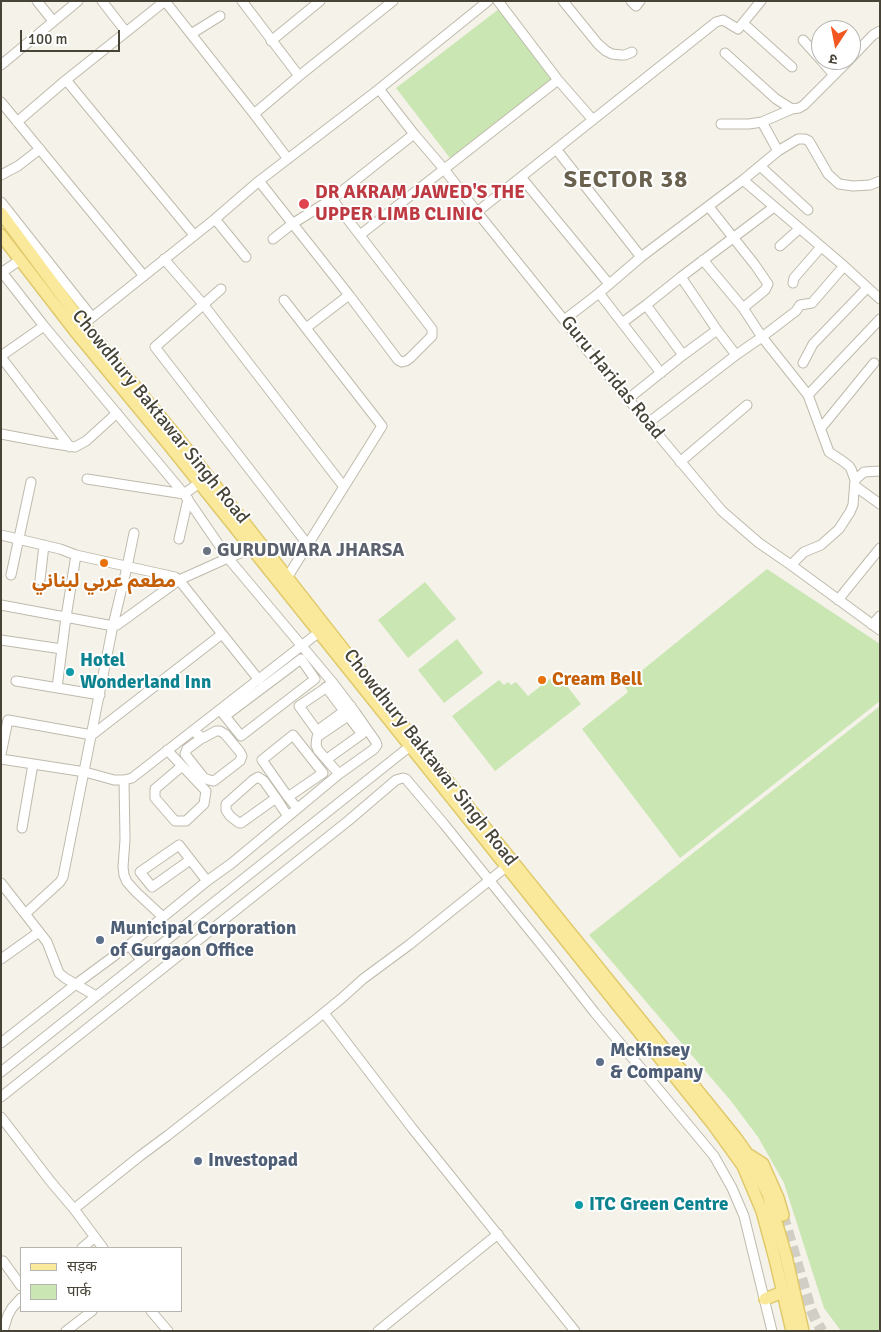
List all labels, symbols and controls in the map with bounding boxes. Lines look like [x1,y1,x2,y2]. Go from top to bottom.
scale bar [22,20,122,52]
north arrow [811,20,861,70]
text: 100 m [28,30,68,48]
text: उ [828,50,839,68]
district label: SECTOR 38 [563,167,689,195]
place label: DR AKRAM JAWED'S THE UPPER LIMB CLINIC [315,182,525,226]
marker: DR AKRAM JAWED'S THE UPPER LIMB CLINIC [297,197,311,211]
street label: Chowdhury Baktawar Singh Road [67,305,253,529]
street label: Guru Haridas Road [555,312,669,444]
place label: GURUDWARA JHARSA [217,540,404,562]
marker: GURUDWARA JHARSA [201,545,213,557]
marker: مطعم عربي لبناني [98,557,110,569]
place label: مطعم عربي لبناني [32,571,176,593]
street label: Chowdhury Baktawar Singh Road [338,645,522,871]
place label: Hotel Wonderland Inn [80,650,211,694]
marker: Hotel Wonderland Inn [64,666,76,678]
place label: Cream Bell [552,669,642,691]
marker: Cream Bell [536,674,548,686]
place label: Municipal Corporation of Gurgaon Office [110,918,296,962]
marker: Municipal Corporation of Gurgaon Office [94,934,106,946]
place label: McKinsey & Company [610,1040,703,1084]
marker: McKinsey & Company [594,1056,606,1068]
place label: Investopad [208,1150,298,1172]
marker: Investopad [192,1155,204,1167]
place label: ITC Green Centre [589,1194,728,1216]
marker: ITC Green Centre [573,1199,585,1211]
legend [20,1247,182,1312]
text: सड़क [67,1257,97,1275]
text: पार्क [67,1282,91,1300]

